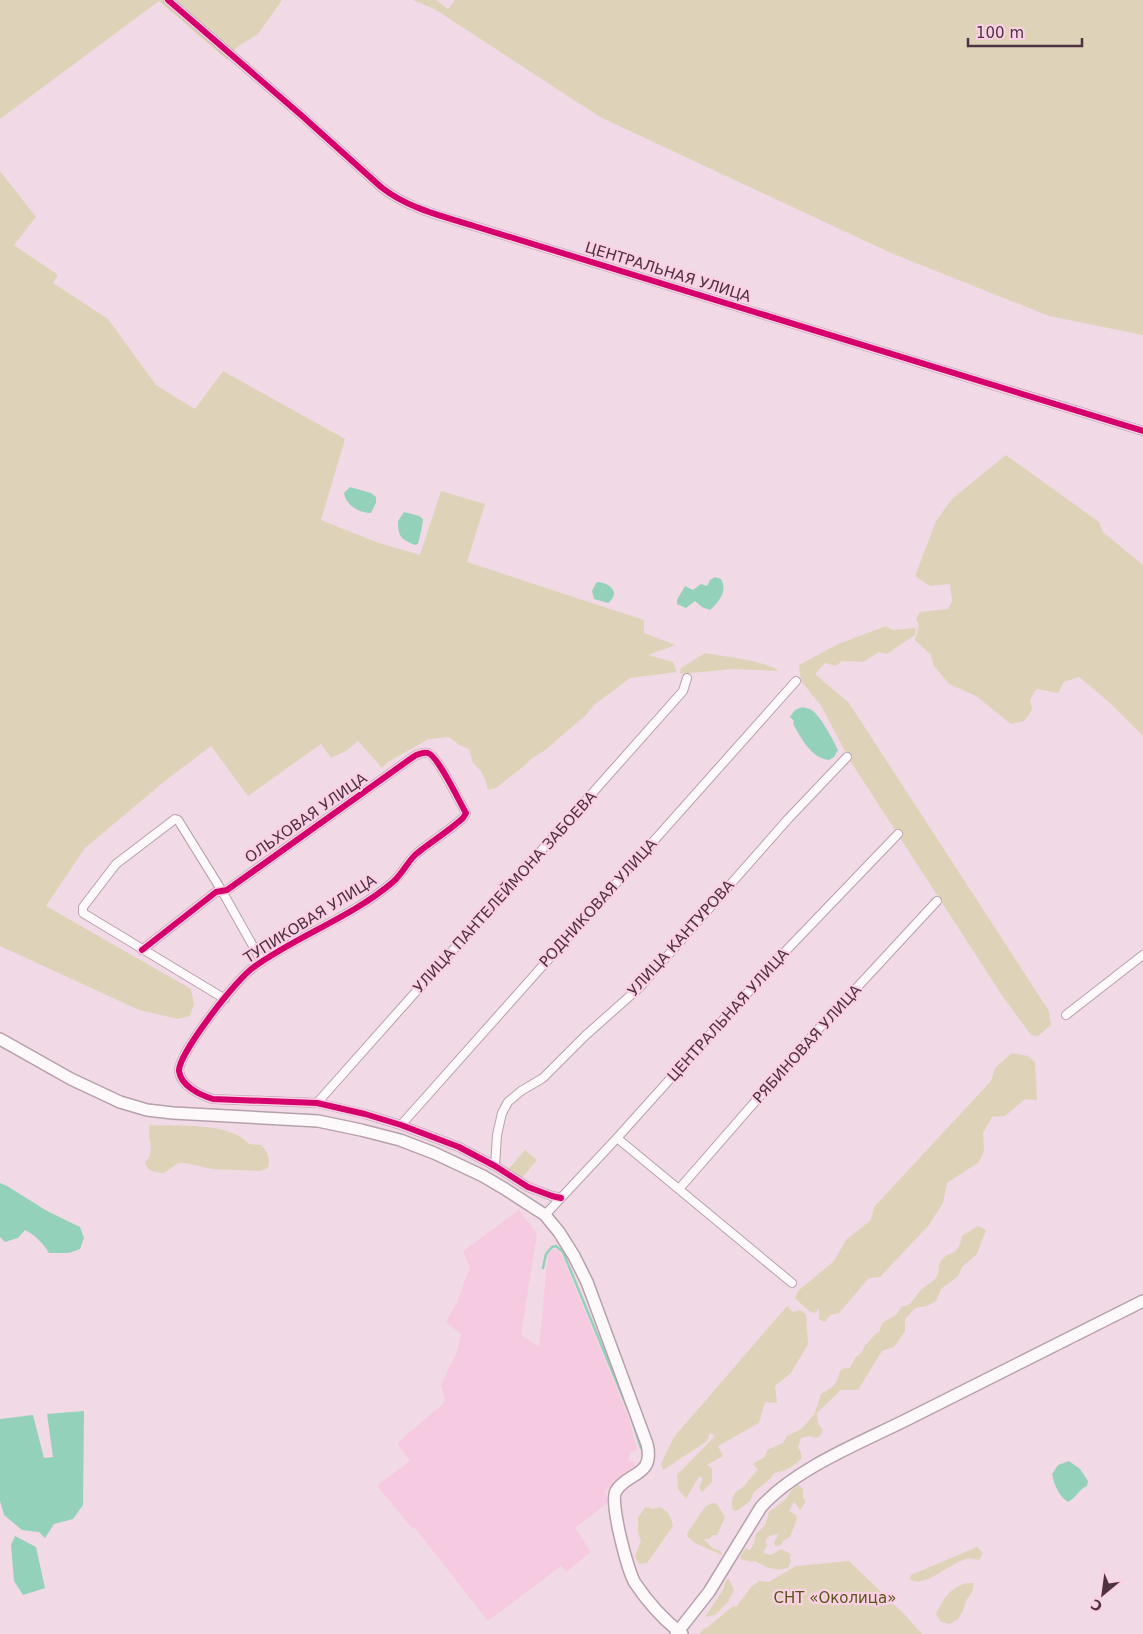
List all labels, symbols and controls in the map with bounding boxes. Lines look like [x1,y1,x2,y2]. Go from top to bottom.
scale bar [968,15,1082,47]
text: 100 m [976,24,1024,42]
street label: ЦЕНТРАЛЬНАЯ УЛИЦА [583,238,754,306]
street label: ОЛЬХОВАЯ УЛИЦА [242,769,371,867]
street label: УЛИЦА ПАНТЕЛЕЙМОНА ЗАБОЕВА [409,786,601,996]
street label: РОДНИКОВАЯ УЛИЦА [535,834,661,971]
street label: ТУПИКОВАЯ УЛИЦА [240,871,380,968]
street label: УЛИЦА КАНТУРОВА [624,876,738,1000]
street label: ЦЕНТРАЛЬНАЯ УЛИЦА [664,944,793,1085]
street label: РЯБИНОВАЯ УЛИЦА [749,980,865,1107]
north arrow [1078,1569,1128,1619]
park label: СНТ «Околица» [774,1589,896,1607]
text: С [1088,1596,1105,1615]

